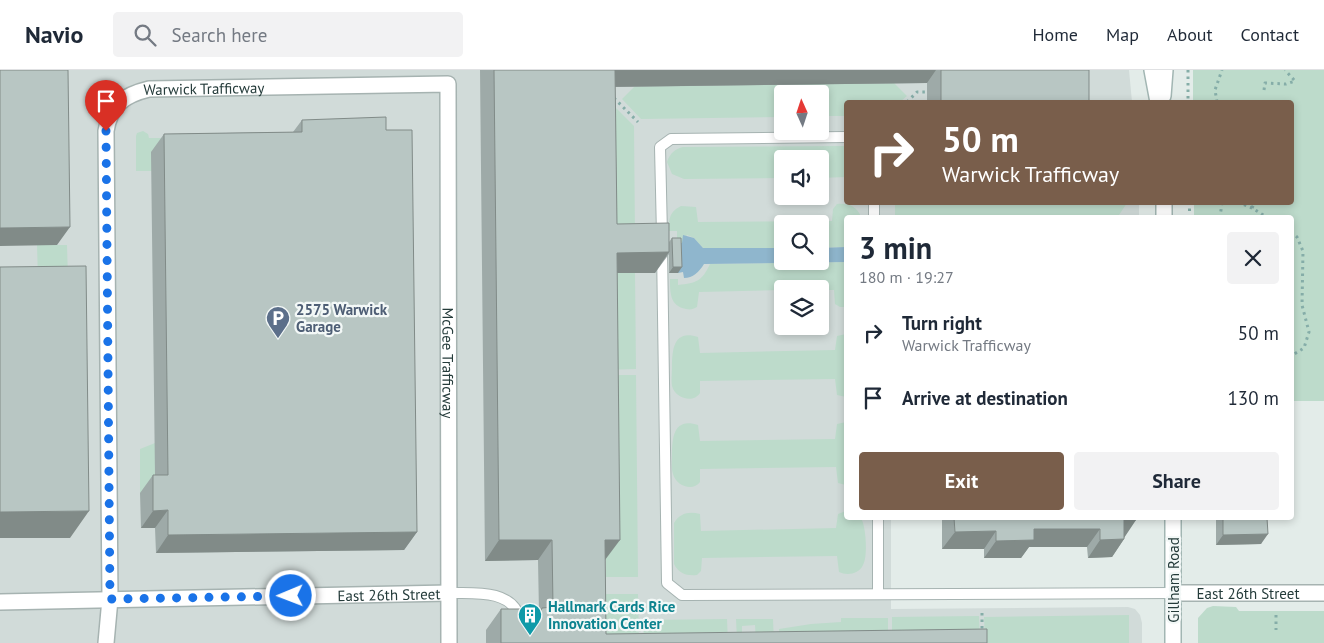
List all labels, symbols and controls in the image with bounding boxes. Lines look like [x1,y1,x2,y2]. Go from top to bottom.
search box [113,12,463,57]
text: Navio [25,19,83,50]
icon: search [131,21,159,49]
text: Search here [171,23,267,47]
text: Home [1032,23,1078,46]
text: Map [1106,23,1139,46]
text: About [1167,23,1213,46]
text: Contact [1241,23,1299,46]
street label: Warwick Trafficway [143,78,265,99]
pin [85,80,127,131]
north arrow [774,85,829,140]
map controls [774,85,829,335]
icon: arrive [92,87,120,115]
text: 50 m [942,116,1019,162]
icon: right [859,120,924,185]
button: sound [774,150,829,205]
text: Warwick Trafficway [942,160,1119,188]
button: search [774,215,829,270]
text: 3 min [859,228,932,267]
button: close [1227,232,1279,284]
text: 180 m · 19:27 [859,267,954,287]
button: layers [774,280,829,335]
place label: 2575 Warwick Garage [296,300,388,336]
parking icon: 2575 Warwick Garage [265,305,291,339]
street label: McGee Trafficway [439,307,458,418]
text: Turn right [902,311,982,335]
icon: right [859,319,887,347]
text: 50 m [1238,321,1279,345]
text: Warwick Trafficway [902,335,1031,355]
icon: arrive [859,384,887,412]
text: Arrive at destination [902,386,1068,410]
text: 130 m [1227,386,1279,410]
button: Exit [859,452,1064,510]
button: Share [1074,452,1279,510]
street label: Gillham Road [1164,537,1183,623]
position arrow [264,569,316,621]
street label: East 26th Street [337,584,441,605]
street label: East 26th Street [1197,584,1300,603]
place label: Hallmark Cards Rice Innovation Center [548,597,676,633]
building icon: Hallmark Cards Rice Innovation Center [517,602,543,636]

